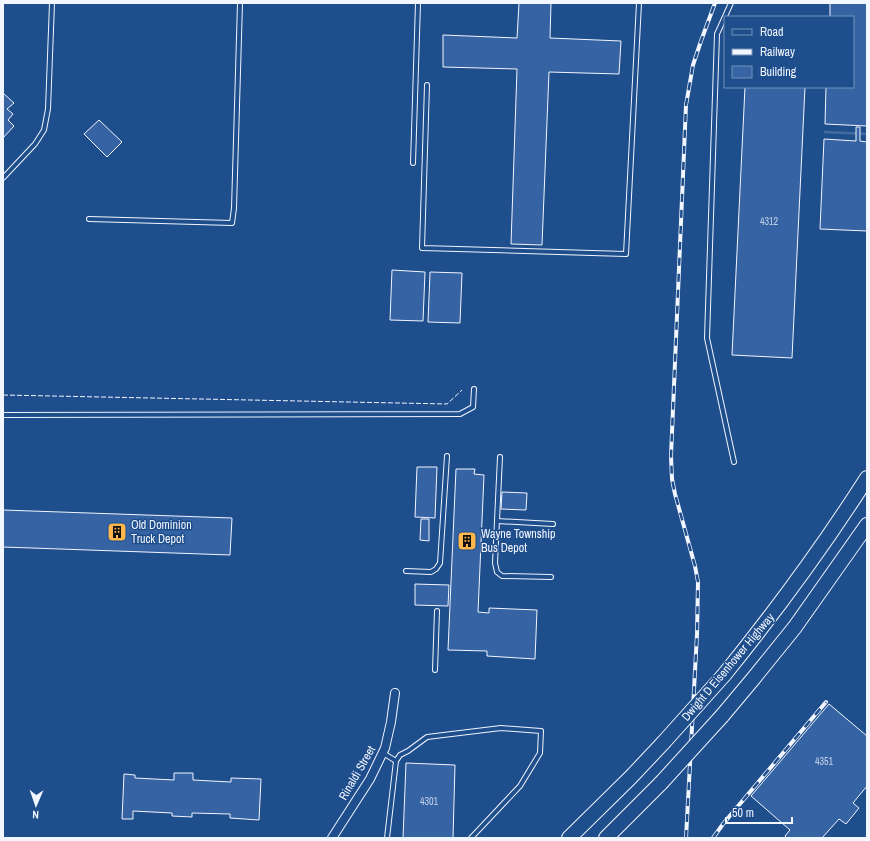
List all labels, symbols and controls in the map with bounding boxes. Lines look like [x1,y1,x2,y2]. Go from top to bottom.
legend [724,16,854,88]
text: Road [760,24,784,40]
text: Railway [760,44,795,60]
text: Building [760,64,797,80]
house number: 4312 [760,215,779,228]
place label: Old Dominion Truck Depot [131,517,192,547]
building icon: Old Dominion Truck Depot [106,521,128,543]
place label: Wayne Township Bus Depot [481,526,555,556]
building icon: Wayne Township Bus Depot [456,530,478,552]
street label: Dwight D Eisenhower Highway [678,610,778,724]
street label: Rinaldi Street [335,743,379,803]
house number: 4351 [815,755,834,768]
north arrow [16,785,56,825]
house number: 4301 [420,795,439,808]
scale bar [726,799,792,825]
text: 50 m [732,805,754,821]
text: N [32,808,39,822]

